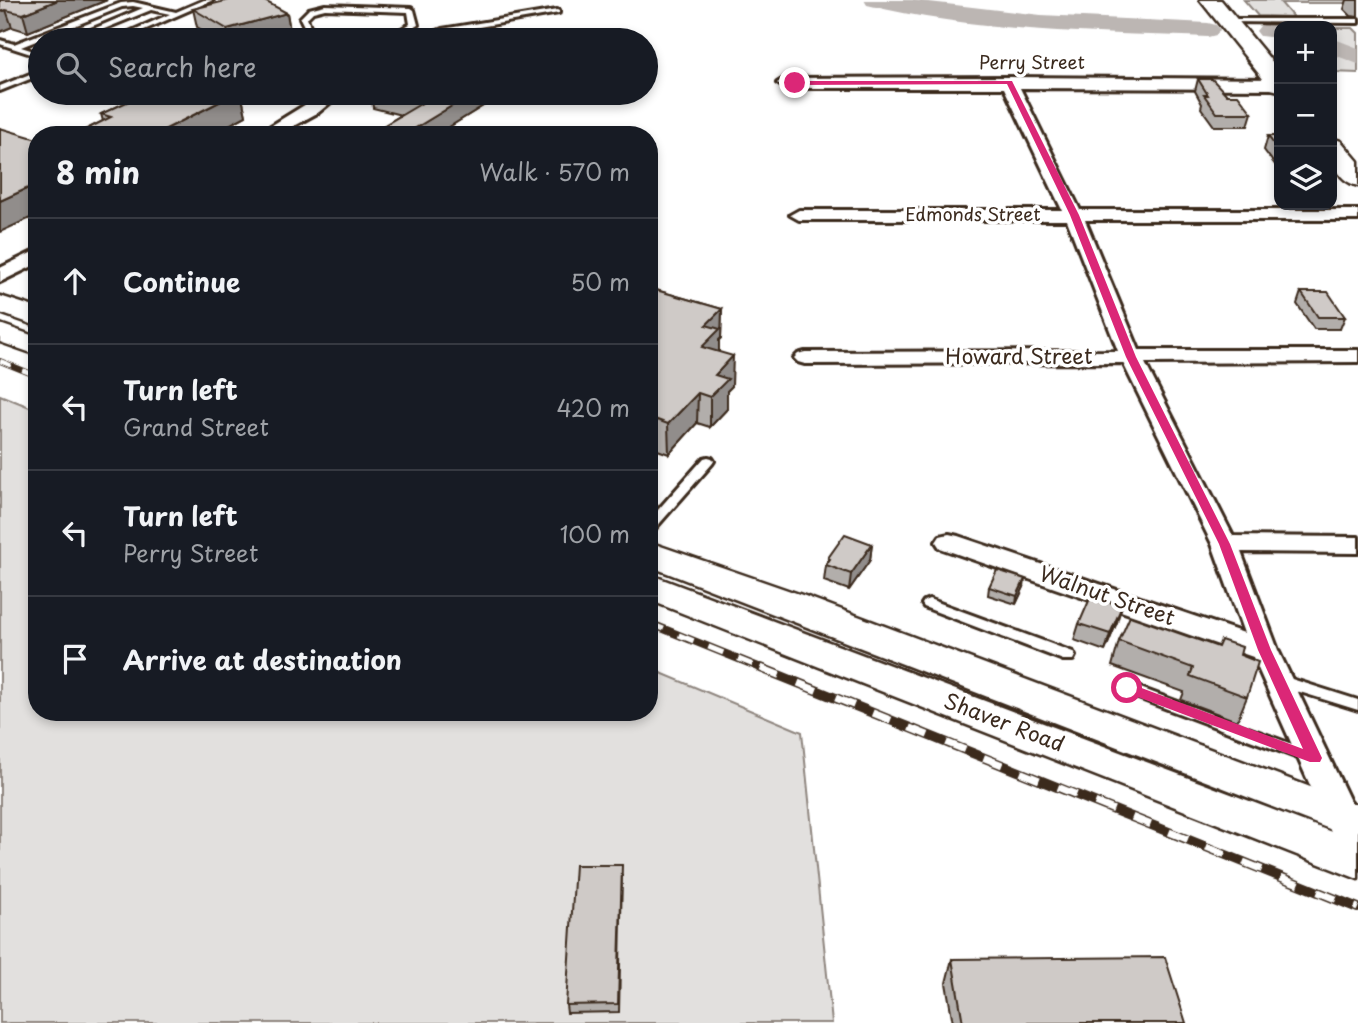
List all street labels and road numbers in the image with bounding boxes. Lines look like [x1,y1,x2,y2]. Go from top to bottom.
street label: Perry Street [979,48,1085,75]
street label: Edmonds Street [905,200,1041,227]
street label: Howard Street [945,339,1093,371]
street label: Walnut Street [1035,556,1180,632]
street label: Shaver Road [940,683,1070,759]

